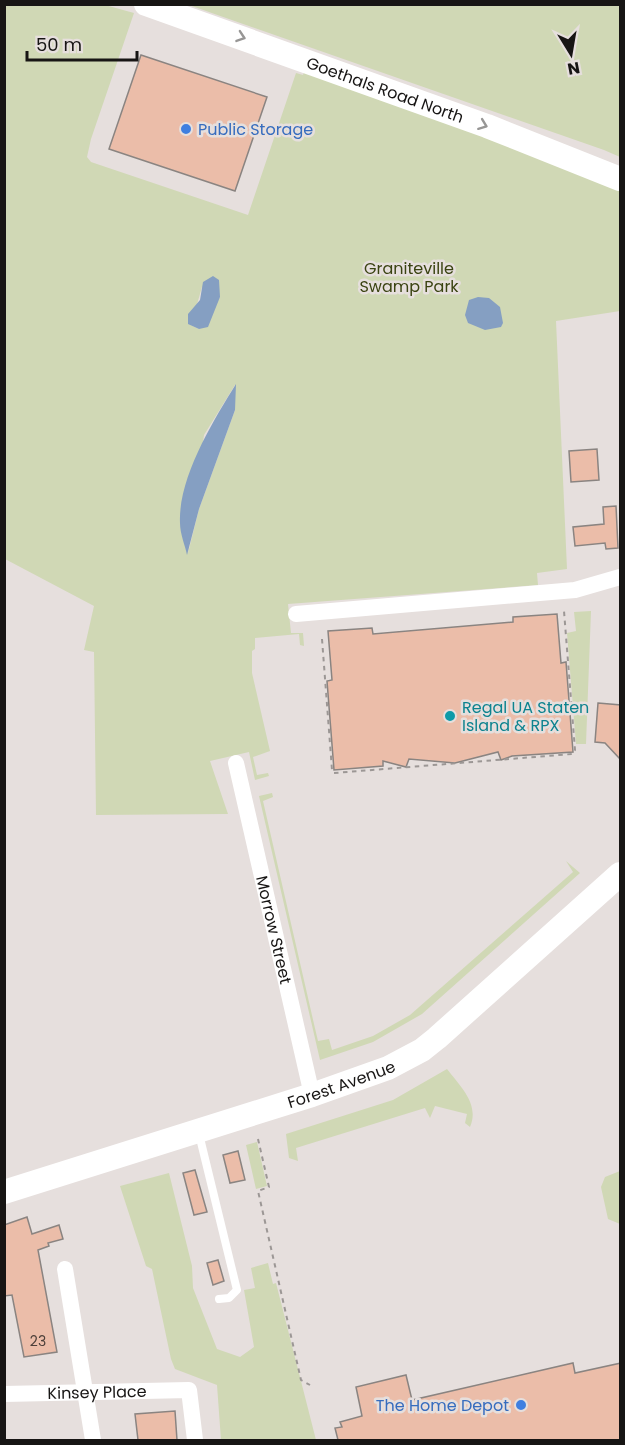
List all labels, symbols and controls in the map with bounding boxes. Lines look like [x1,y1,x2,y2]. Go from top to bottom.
scale bar [27,24,136,62]
north arrow [541,24,601,84]
one-way arrow [235,30,246,43]
text: 50 m [36,32,82,57]
street label: Goethals Road North [303,51,467,128]
text: N [566,56,582,81]
one-way arrow [478,117,488,130]
place label: Public Storage [198,118,313,141]
marker: Public Storage [179,122,193,136]
park label: Graniteville Swamp Park [359,257,459,298]
place label: Regal UA Staten Island & RPX [462,696,589,737]
marker: Regal UA Staten Island & RPX [443,709,457,723]
street label: Morrow Street [251,873,298,986]
street label: Forest Avenue [284,1055,399,1114]
house number: 23 [30,1331,46,1351]
street label: Kinsey Place [47,1379,147,1405]
place label: The Home Depot [376,1394,509,1417]
marker: The Home Depot [514,1398,528,1412]

